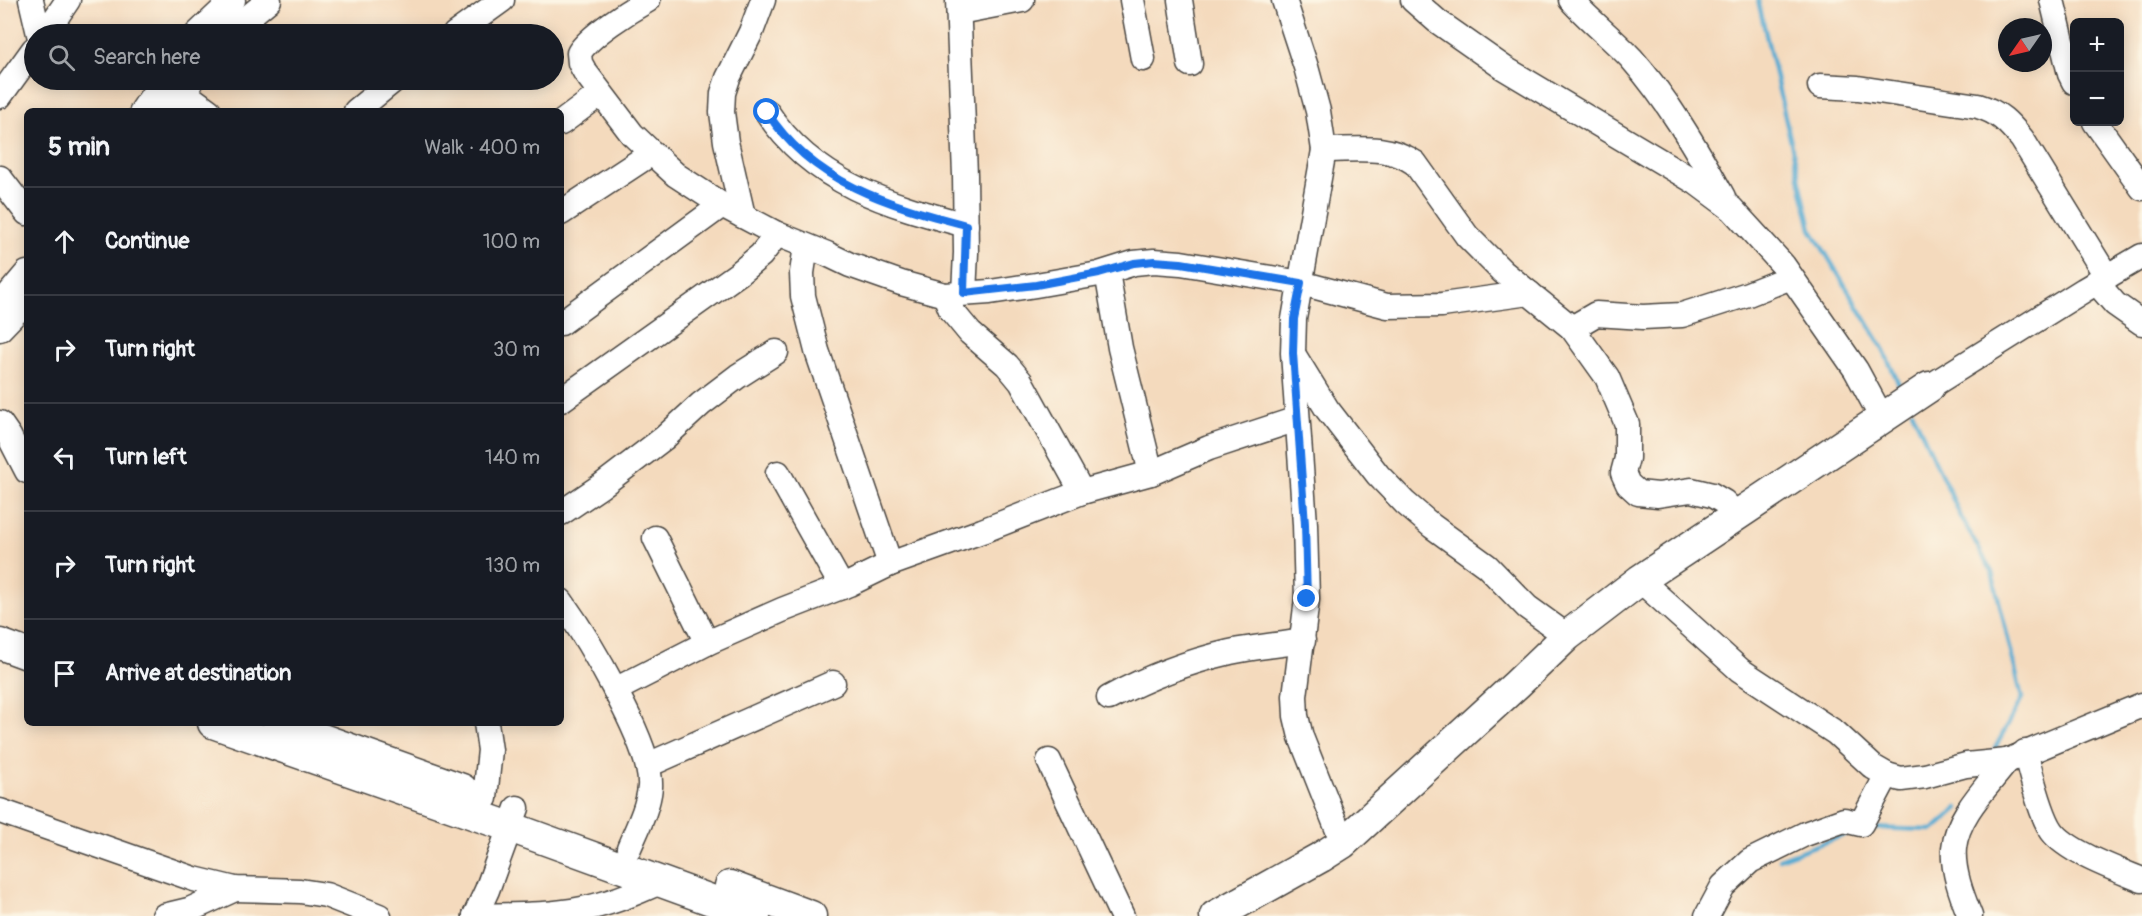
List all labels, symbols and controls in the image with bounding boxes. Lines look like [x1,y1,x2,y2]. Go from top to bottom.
north arrow [1998,18,2052,72]
map controls [2070,18,2124,126]
button: + [2070,18,2124,72]
search box [24,24,564,90]
icon: search [45,41,78,74]
text: Search here [93,43,200,71]
button: − [2070,72,2124,126]
route start [753,98,779,124]
text: 5 min [48,131,110,163]
text: Walk · 400 m [424,135,540,160]
icon: ahead [48,225,81,258]
text: Continue [105,227,189,255]
text: 100 m [483,229,540,254]
icon: right [48,333,81,366]
text: Turn right [105,335,195,363]
text: 30 m [493,337,540,362]
icon: left [48,441,81,474]
text: Turn left [105,443,187,471]
text: 140 m [485,445,540,470]
icon: right [48,549,81,582]
text: Turn right [105,551,195,579]
text: 130 m [485,553,540,578]
route end [1293,585,1319,611]
icon: arrive [48,657,81,690]
text: Arrive at destination [105,659,291,687]

